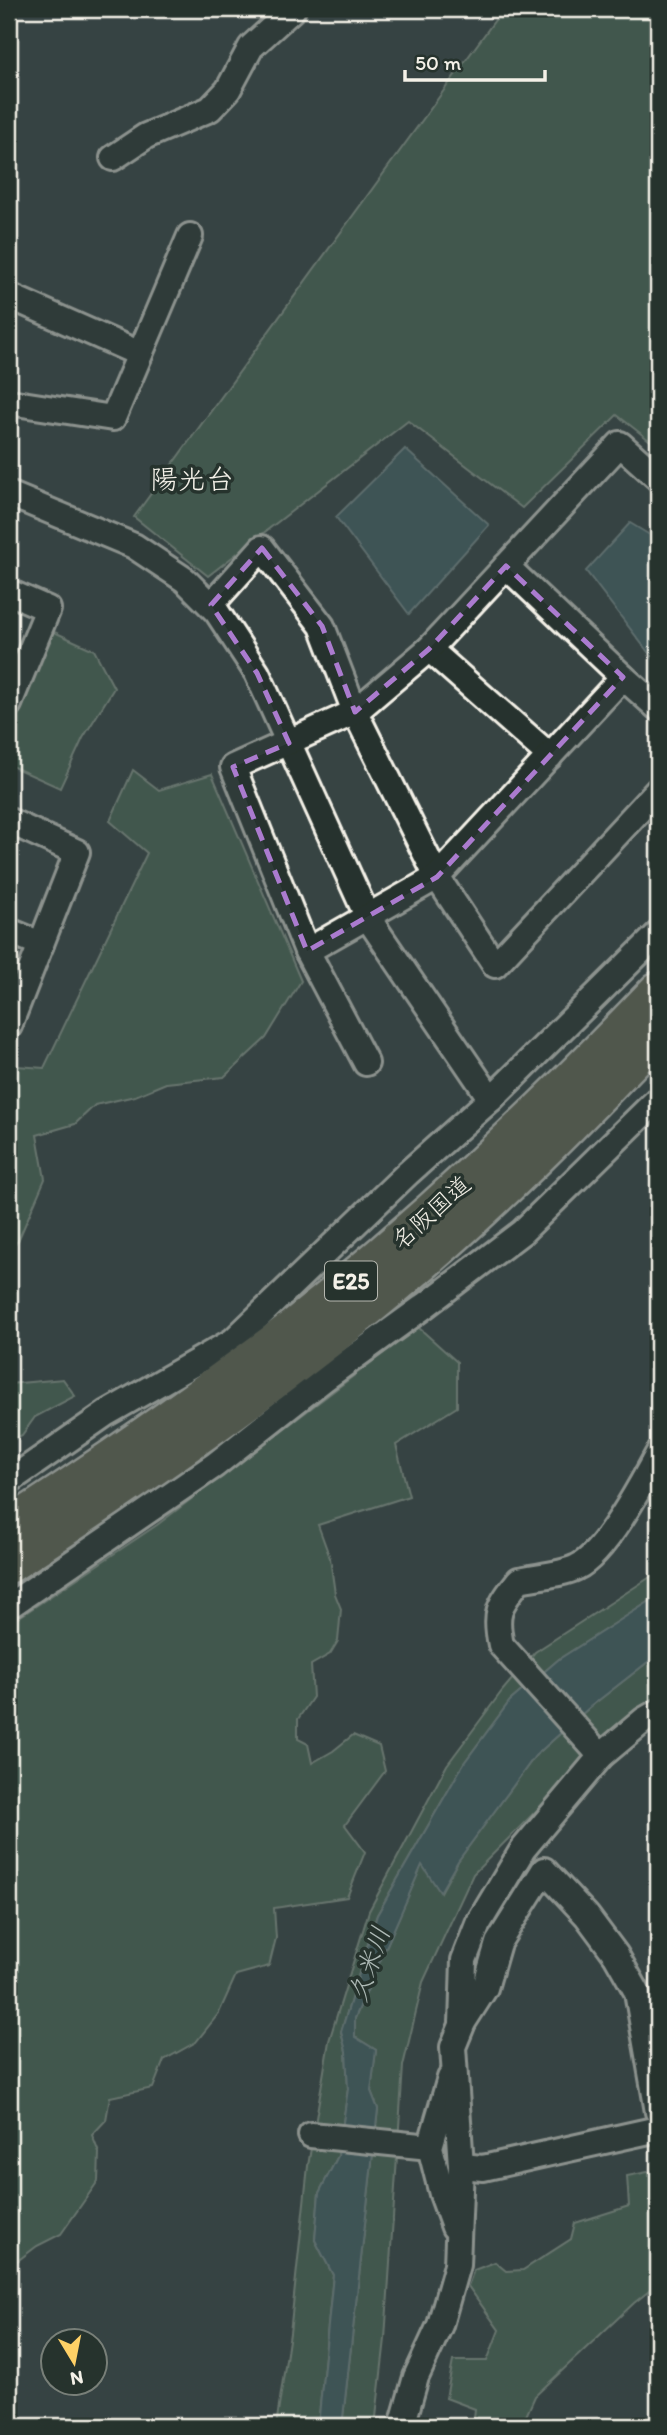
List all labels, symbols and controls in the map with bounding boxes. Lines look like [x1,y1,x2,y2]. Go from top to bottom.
scale bar [405,38,544,82]
text: 50 m [415,50,462,75]
district label: 陽光台 [150,462,234,496]
street label: 名阪国道 [386,1169,476,1255]
road number: E25 [325,1262,377,1300]
water label: 久米川 [341,1922,397,2006]
north arrow [38,2326,108,2396]
text: N [69,2366,85,2391]

